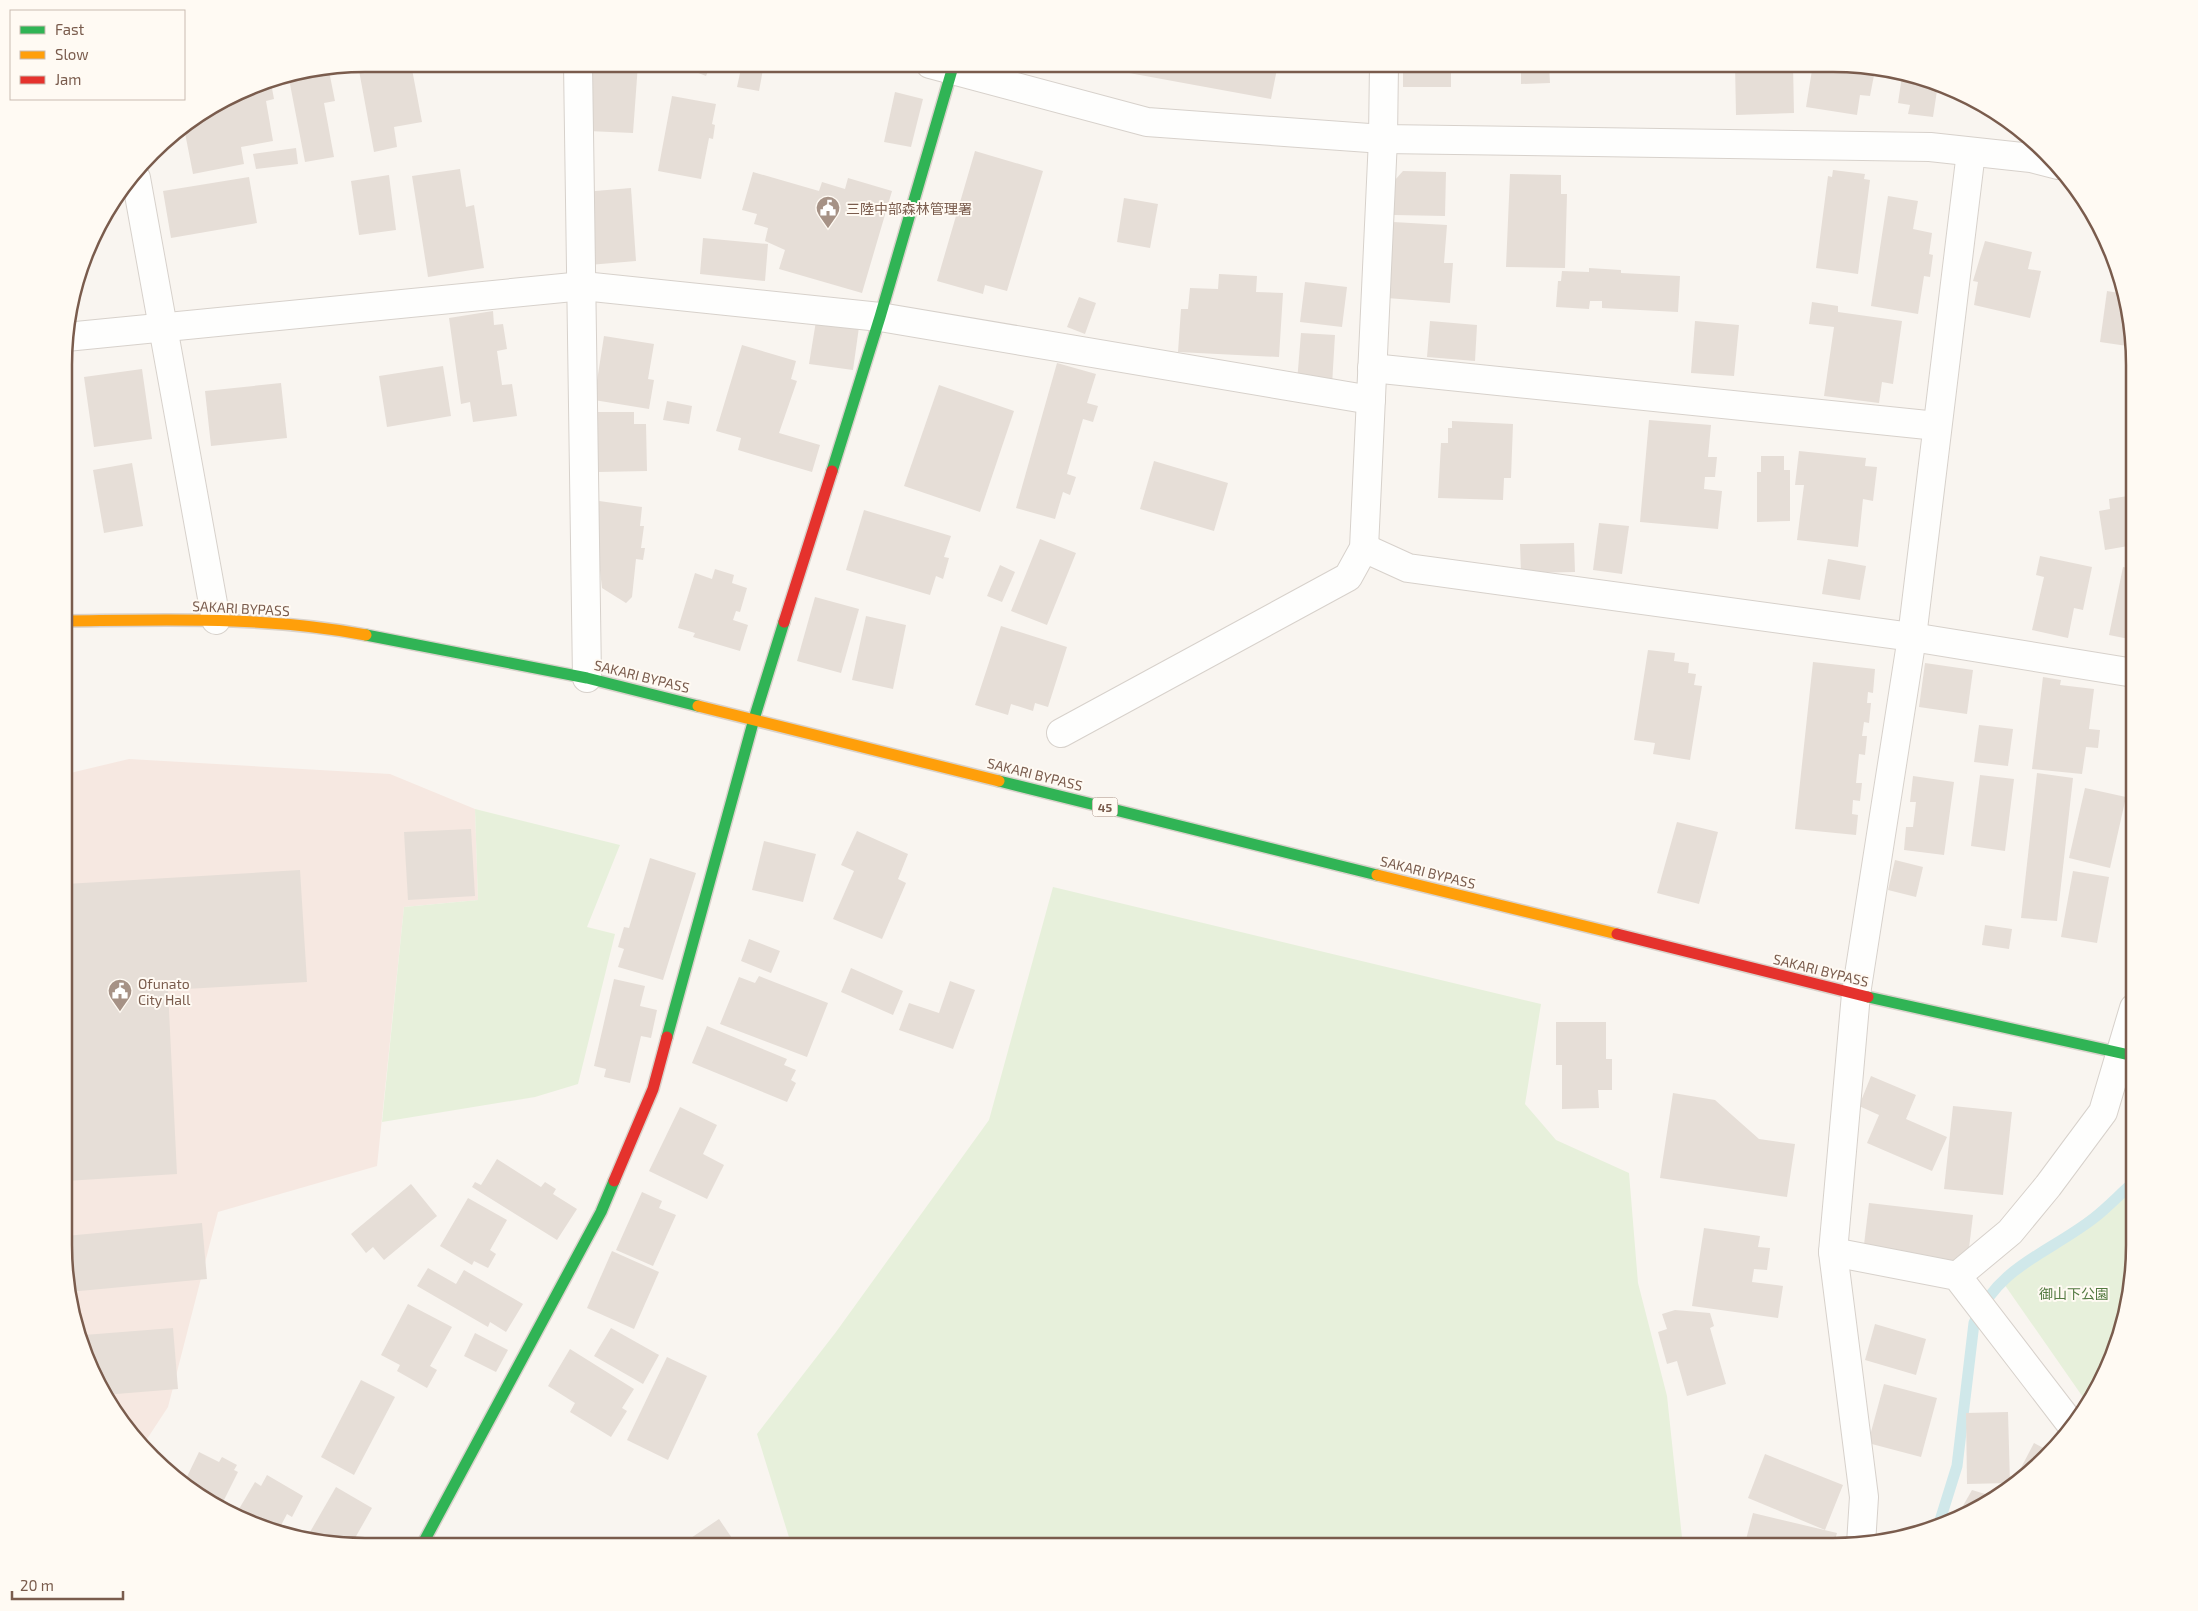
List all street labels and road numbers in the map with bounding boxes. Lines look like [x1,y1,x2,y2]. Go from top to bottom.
street label: SAKARI BYPASS [192,597,290,619]
street label: SAKARI BYPASS [593,656,692,696]
street label: SAKARI BYPASS [986,754,1085,794]
road number: 45 [1092,798,1118,816]
street label: SAKARI BYPASS [1379,852,1478,892]
street label: SAKARI BYPASS [1772,950,1871,990]

